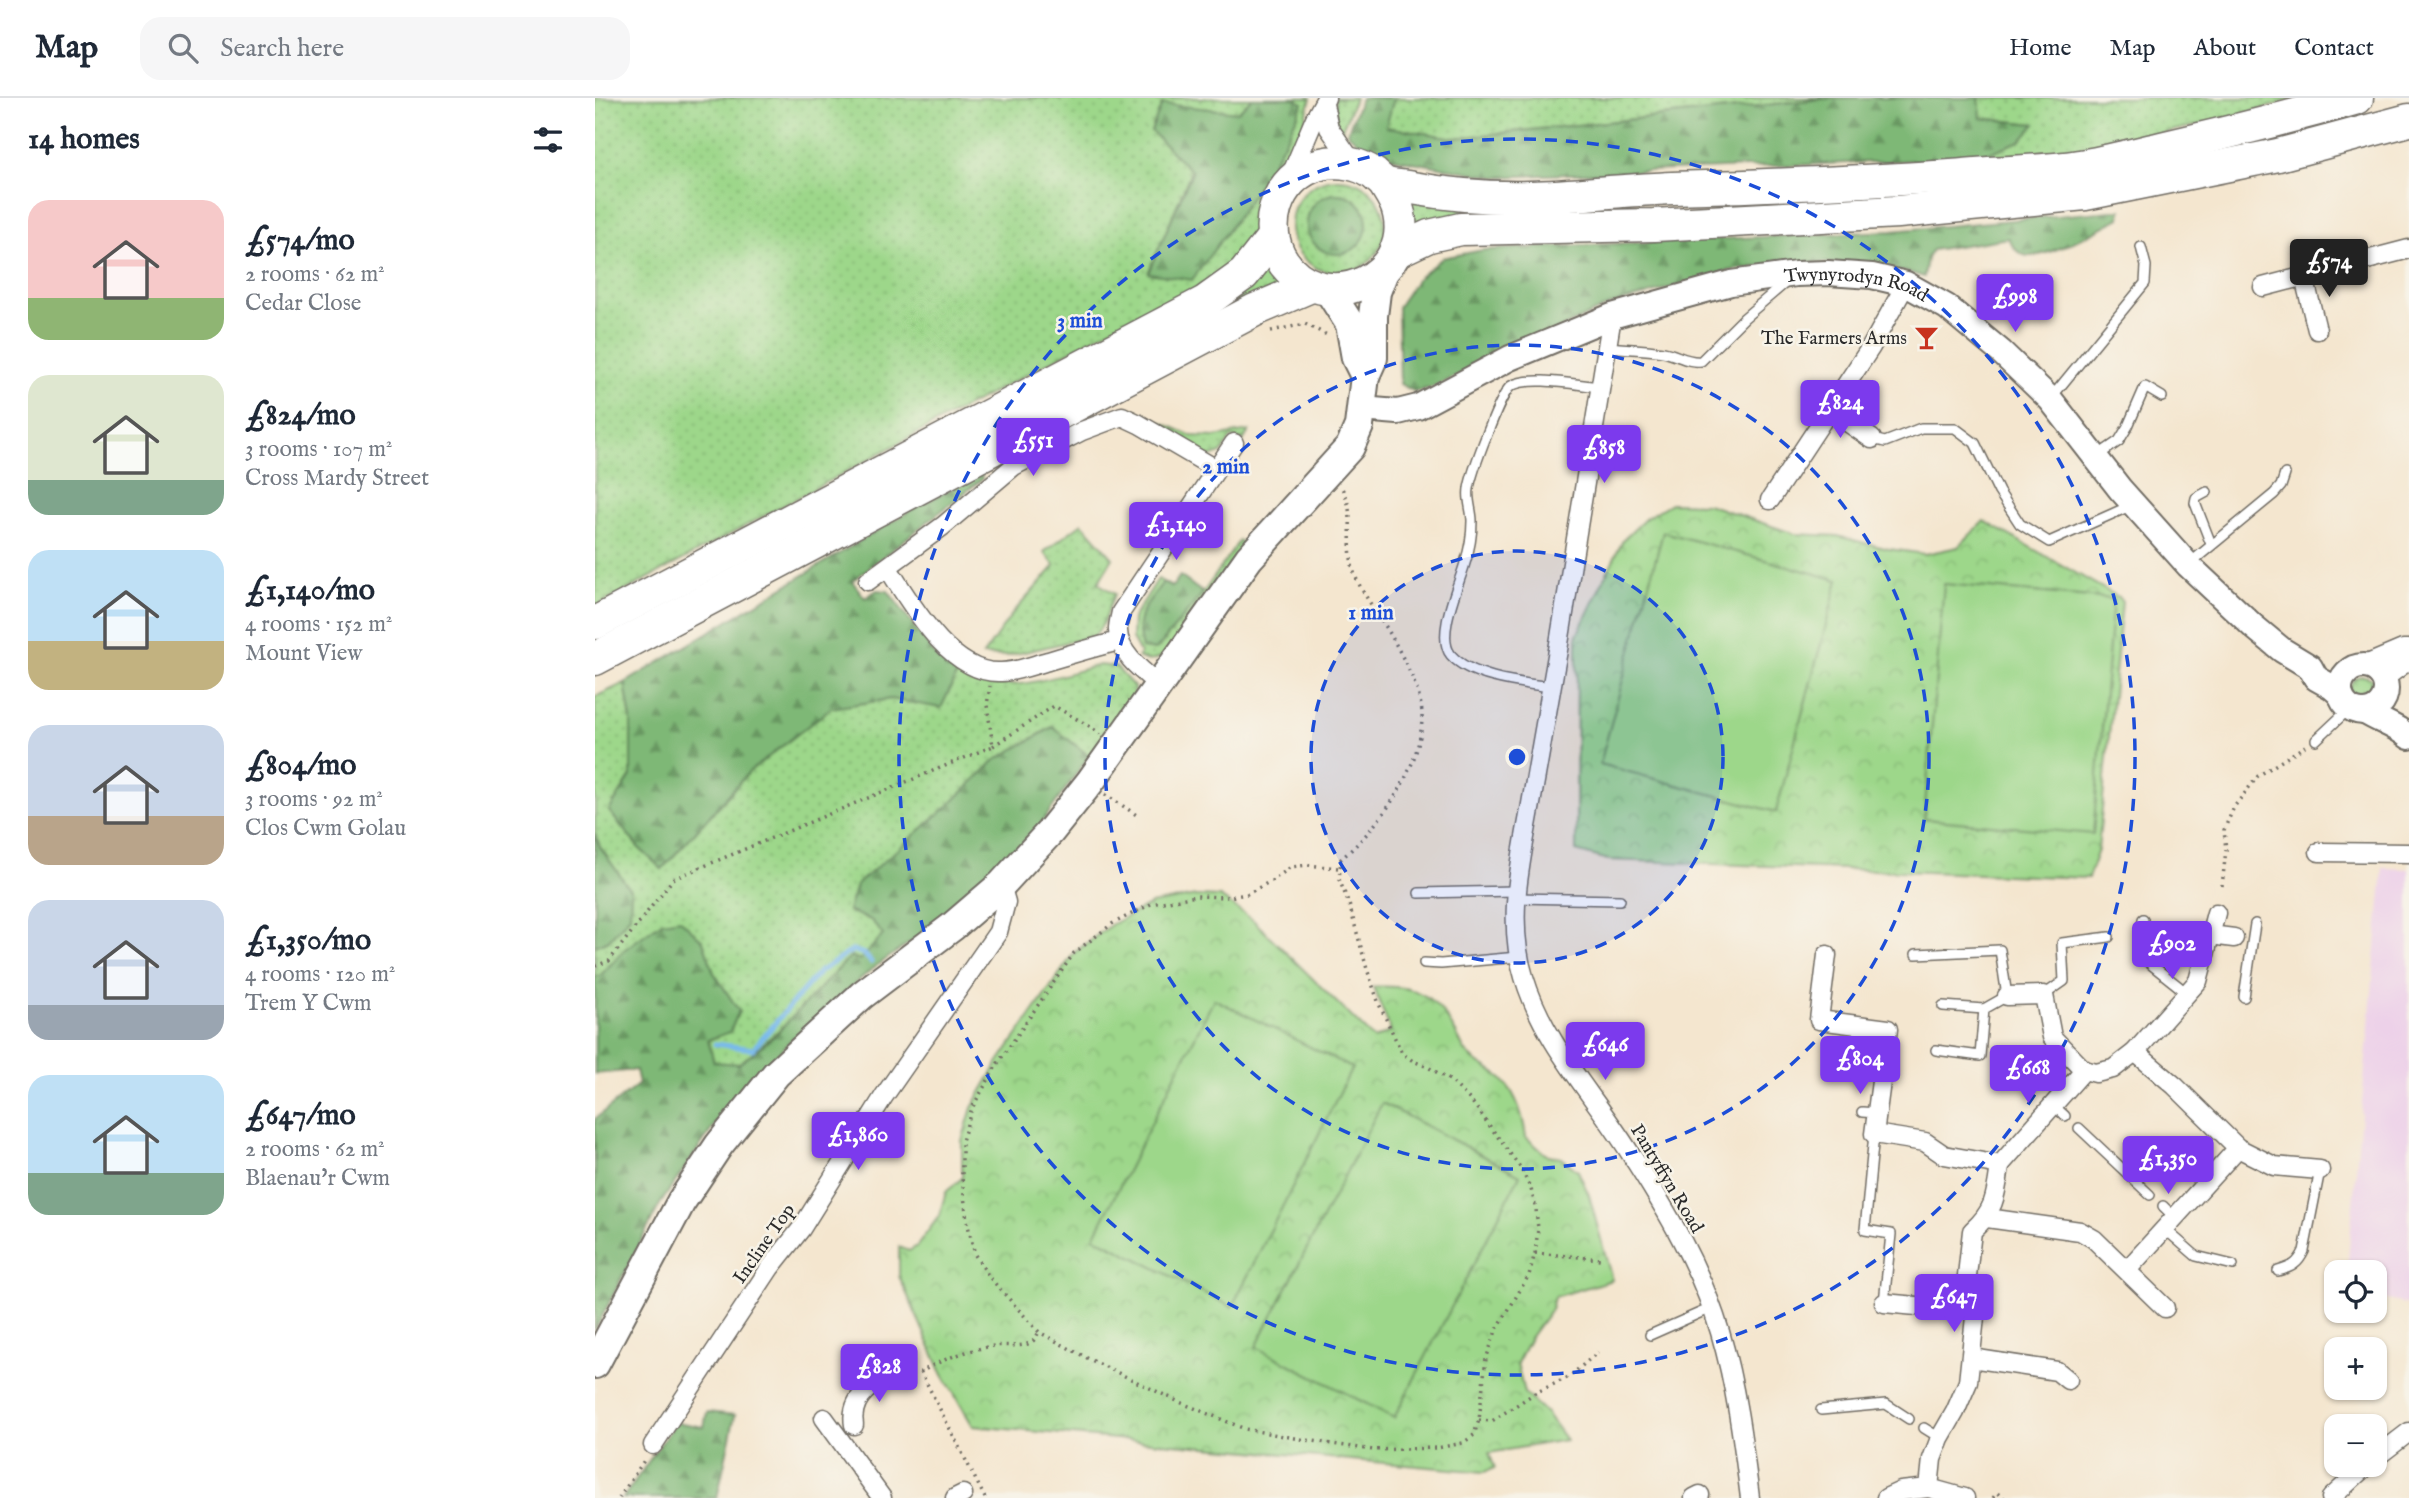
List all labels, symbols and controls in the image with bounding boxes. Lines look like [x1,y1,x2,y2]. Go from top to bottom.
search box [140,17,630,80]
text: Map [35,27,98,69]
icon: search [164,29,202,67]
text: Search here [220,32,344,65]
text: Home [2009,33,2072,64]
text: Map [2110,33,2156,64]
text: About [2194,33,2256,64]
text: Contact [2294,33,2374,64]
text: 14 homes [28,121,140,159]
icon: filters [529,121,567,159]
text: £574/mo [245,222,355,260]
icon: home [84,228,168,312]
pin: £574 [2288,240,2370,299]
text: £574 [2306,247,2352,276]
text: 2 rooms · 62 m² [245,260,385,289]
street label: Twynyrodyn Road [1783,263,1933,309]
pin: £998 [1974,274,2056,334]
text: £998 [1992,282,2038,311]
text: Cedar Close [245,289,361,318]
text: 3 min [1057,308,1103,335]
bar icon: The Farmers Arms [1913,323,1941,351]
place label: The Farmers Arms [1761,327,1907,351]
pin: £824 [1799,380,1881,440]
text: £824 [1816,388,1864,417]
text: £824/mo [245,397,356,435]
icon: home [84,403,168,487]
pin: £551 [992,418,1074,478]
text: £551 [1012,426,1054,455]
pin: £858 [1563,426,1645,485]
text: £858 [1583,433,1625,462]
text: 3 rooms · 107 m² [245,435,393,464]
text: 2 min [1202,454,1250,481]
text: Cross Mardy Street [245,464,429,493]
pin: £1,140 [1119,503,1233,562]
text: £1,140 [1145,510,1207,539]
text: £1,140/mo [245,572,375,610]
icon: home [84,578,168,662]
text: 1 min [1348,600,1394,627]
text: 4 rooms · 152 m² [245,610,392,639]
text: Mount View [245,639,362,668]
centre of rings [1505,745,1529,769]
text: £804/mo [245,747,356,785]
icon: home [84,753,168,837]
text: 3 rooms · 92 m² [245,785,383,814]
text: Clos Cwm Golau [245,814,406,843]
text: £1,350/mo [245,922,371,960]
pin: £902 [2131,922,2213,981]
icon: home [84,928,168,1012]
text: £902 [2148,929,2196,958]
text: 4 rooms · 120 m² [245,960,395,989]
text: Trem Y Cwm [245,989,372,1018]
pin: £646 [1564,1023,1646,1082]
text: £646 [1582,1030,1628,1059]
pin: £804 [1819,1037,1901,1096]
text: £804 [1836,1044,1884,1073]
pin: £668 [1987,1046,2069,1105]
text: £668 [2006,1053,2050,1082]
text: £647/mo [245,1097,356,1135]
icon: home [84,1103,168,1187]
pin: £1,860 [801,1112,915,1172]
text: £1,860 [828,1120,888,1149]
street label: Pantyffyn Road [1624,1120,1709,1239]
text: 2 rooms · 62 m² [245,1135,385,1164]
pin: £1,350 [2111,1136,2225,1196]
text: £1,350 [2139,1144,2197,1173]
text: Blaenau'r Cwm [245,1164,390,1193]
street label: Incline Top [728,1199,801,1289]
map controls [2324,1260,2387,1477]
button: locate [2324,1260,2387,1323]
pin: £647 [1913,1274,1995,1334]
text: £647 [1931,1282,1977,1311]
button: + [2324,1337,2387,1400]
pin: £828 [838,1344,920,1404]
text: £828 [857,1352,901,1381]
button: − [2324,1414,2387,1477]

